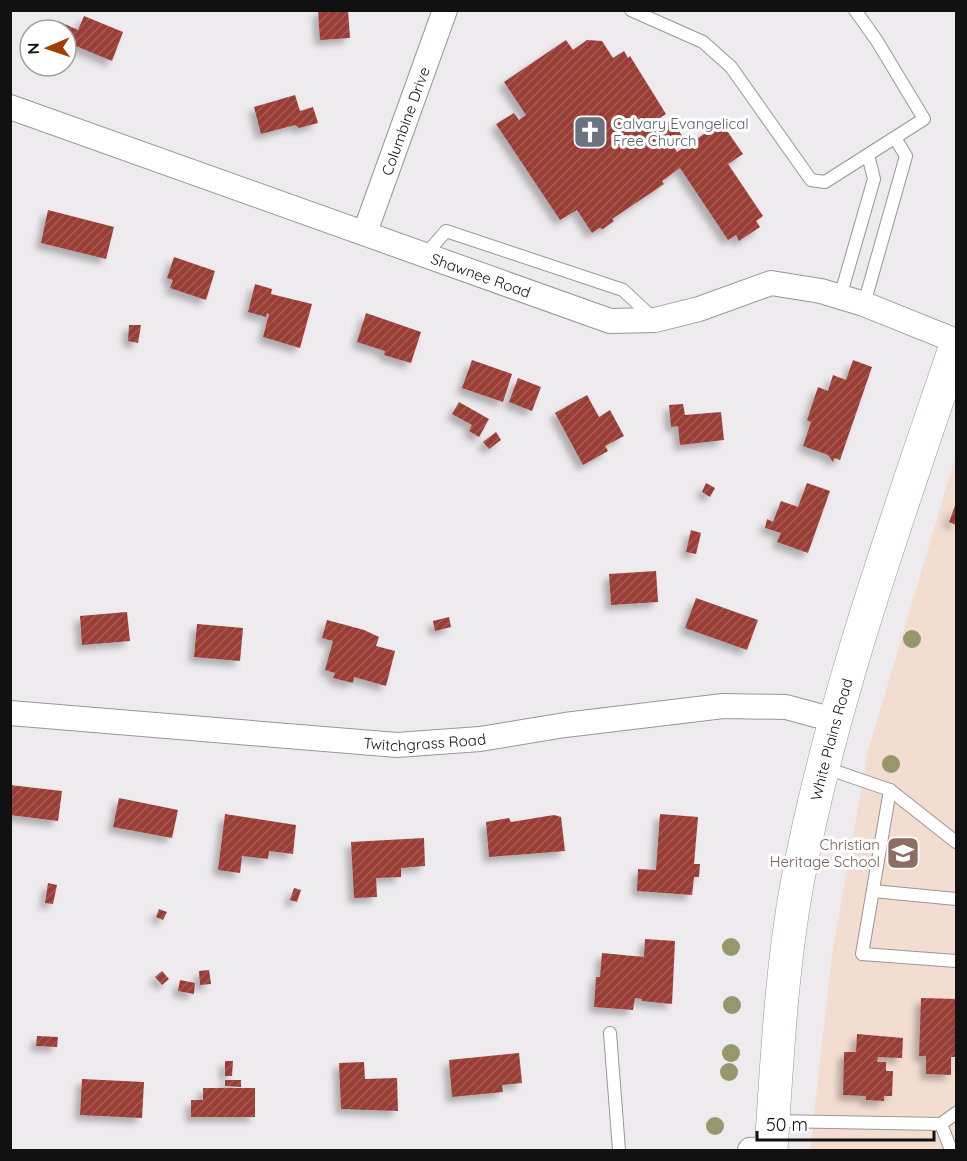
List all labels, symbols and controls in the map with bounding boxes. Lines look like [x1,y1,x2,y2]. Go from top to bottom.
north arrow [18,18,78,78]
text: N [23,42,43,55]
street label: Columbine Drive [377,64,433,178]
church icon: Calvary Evangelical Free Church [572,114,608,150]
place label: Calvary Evangelical Free Church [613,114,749,150]
street label: Shawnee Road [429,249,533,301]
street label: White Plains Road [806,676,856,802]
street label: Twitchgrass Road [363,729,487,755]
place label: Christian Heritage School [770,835,880,871]
school or university icon: Christian Heritage School [885,835,921,871]
scale bar [757,1104,934,1142]
text: 50 m [766,1113,808,1136]

